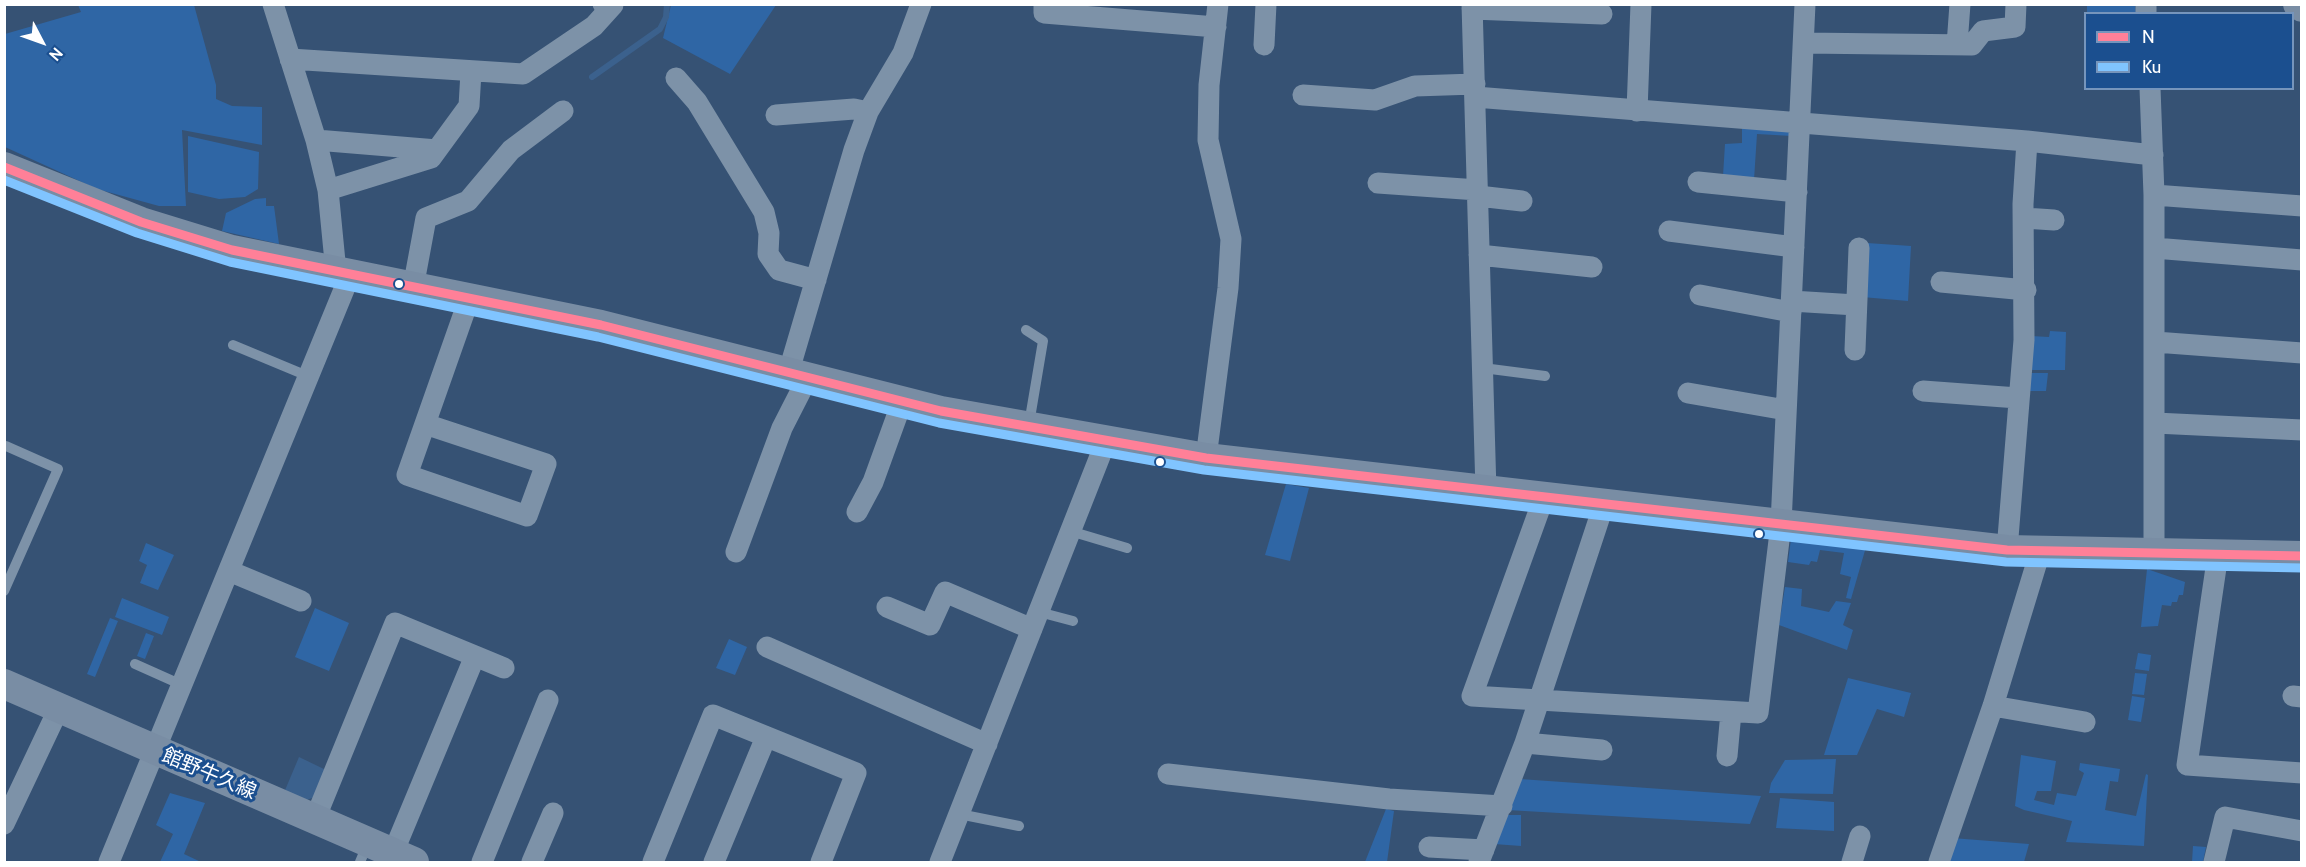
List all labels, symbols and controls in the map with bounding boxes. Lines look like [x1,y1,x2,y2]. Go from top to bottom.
north arrow [12,12,72,72]
legend [2084,12,2294,90]
text: N [2142,26,2155,48]
text: N [45,44,67,65]
text: Ku [2142,56,2161,78]
unlabelled marker [393,278,405,290]
unlabelled marker [1154,456,1166,468]
unlabelled marker [1753,528,1765,540]
street label: 館野牛久線 [158,743,260,805]

